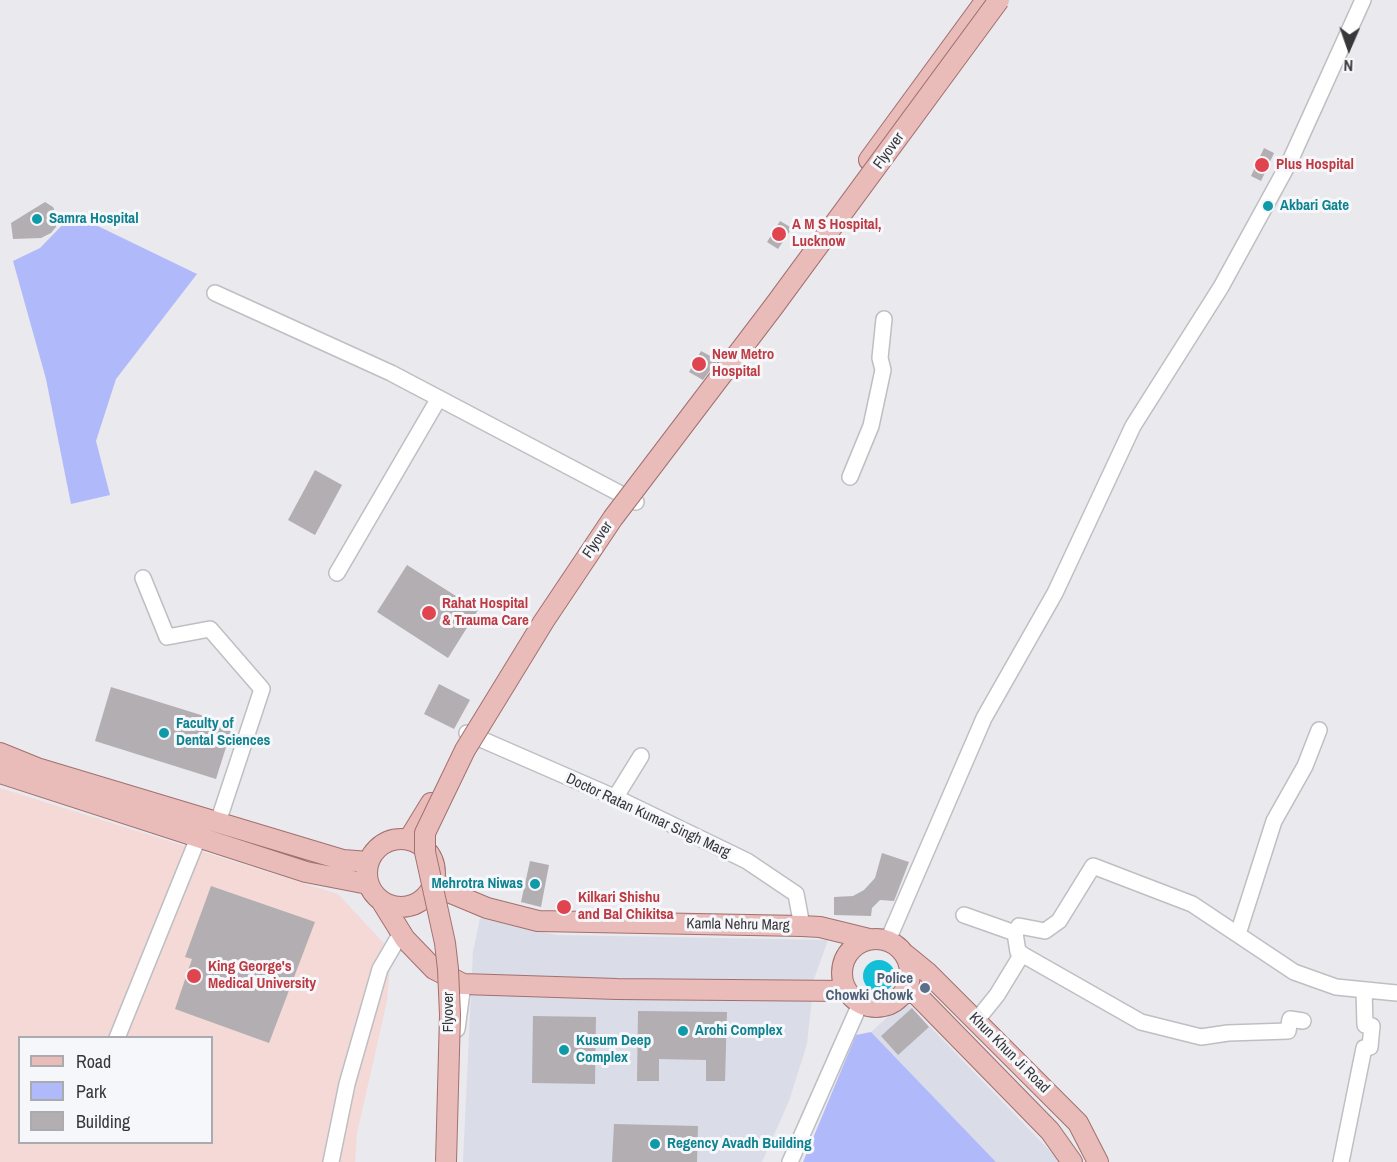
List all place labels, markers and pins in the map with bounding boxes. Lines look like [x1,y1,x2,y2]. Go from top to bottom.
marker: Plus Hospital [1253,156,1271,174]
place label: Plus Hospital [1276,156,1354,174]
place label: Akbari Gate [1280,197,1349,215]
marker: Akbari Gate [1261,199,1275,213]
place label: Samra Hospital [49,210,139,228]
marker: Samra Hospital [30,212,44,226]
place label: A M S Hospital, Lucknow [792,216,882,251]
marker: A M S Hospital, Lucknow [770,225,788,243]
place label: New Metro Hospital [712,346,774,381]
marker: New Metro Hospital [690,355,708,373]
place label: Rahat Hospital & Trauma Care [442,595,529,630]
marker: Rahat Hospital & Trauma Care [420,604,438,622]
place label: Faculty of Dental Sciences [176,715,270,750]
marker: Faculty of Dental Sciences [157,726,171,740]
place label: Mehrotra Niwas [431,875,523,893]
marker: Mehrotra Niwas [528,877,542,891]
place label: Kilkari Shishu and Bal Chikitsa [578,889,674,924]
marker: Kilkari Shishu and Bal Chikitsa [555,898,573,916]
place label: King George's Medical University [208,958,316,993]
marker: King George's Medical University [185,967,203,985]
place label: Police Chowki Chowk [826,970,913,1005]
marker: Police Chowki Chowk [918,981,932,995]
place label: Arohi Complex [695,1022,782,1040]
marker: Arohi Complex [676,1024,690,1038]
place label: Kusum Deep Complex [576,1032,651,1067]
marker: Kusum Deep Complex [557,1043,571,1057]
place label: Regency Avadh Building [667,1135,811,1153]
marker: Regency Avadh Building [648,1137,662,1151]

